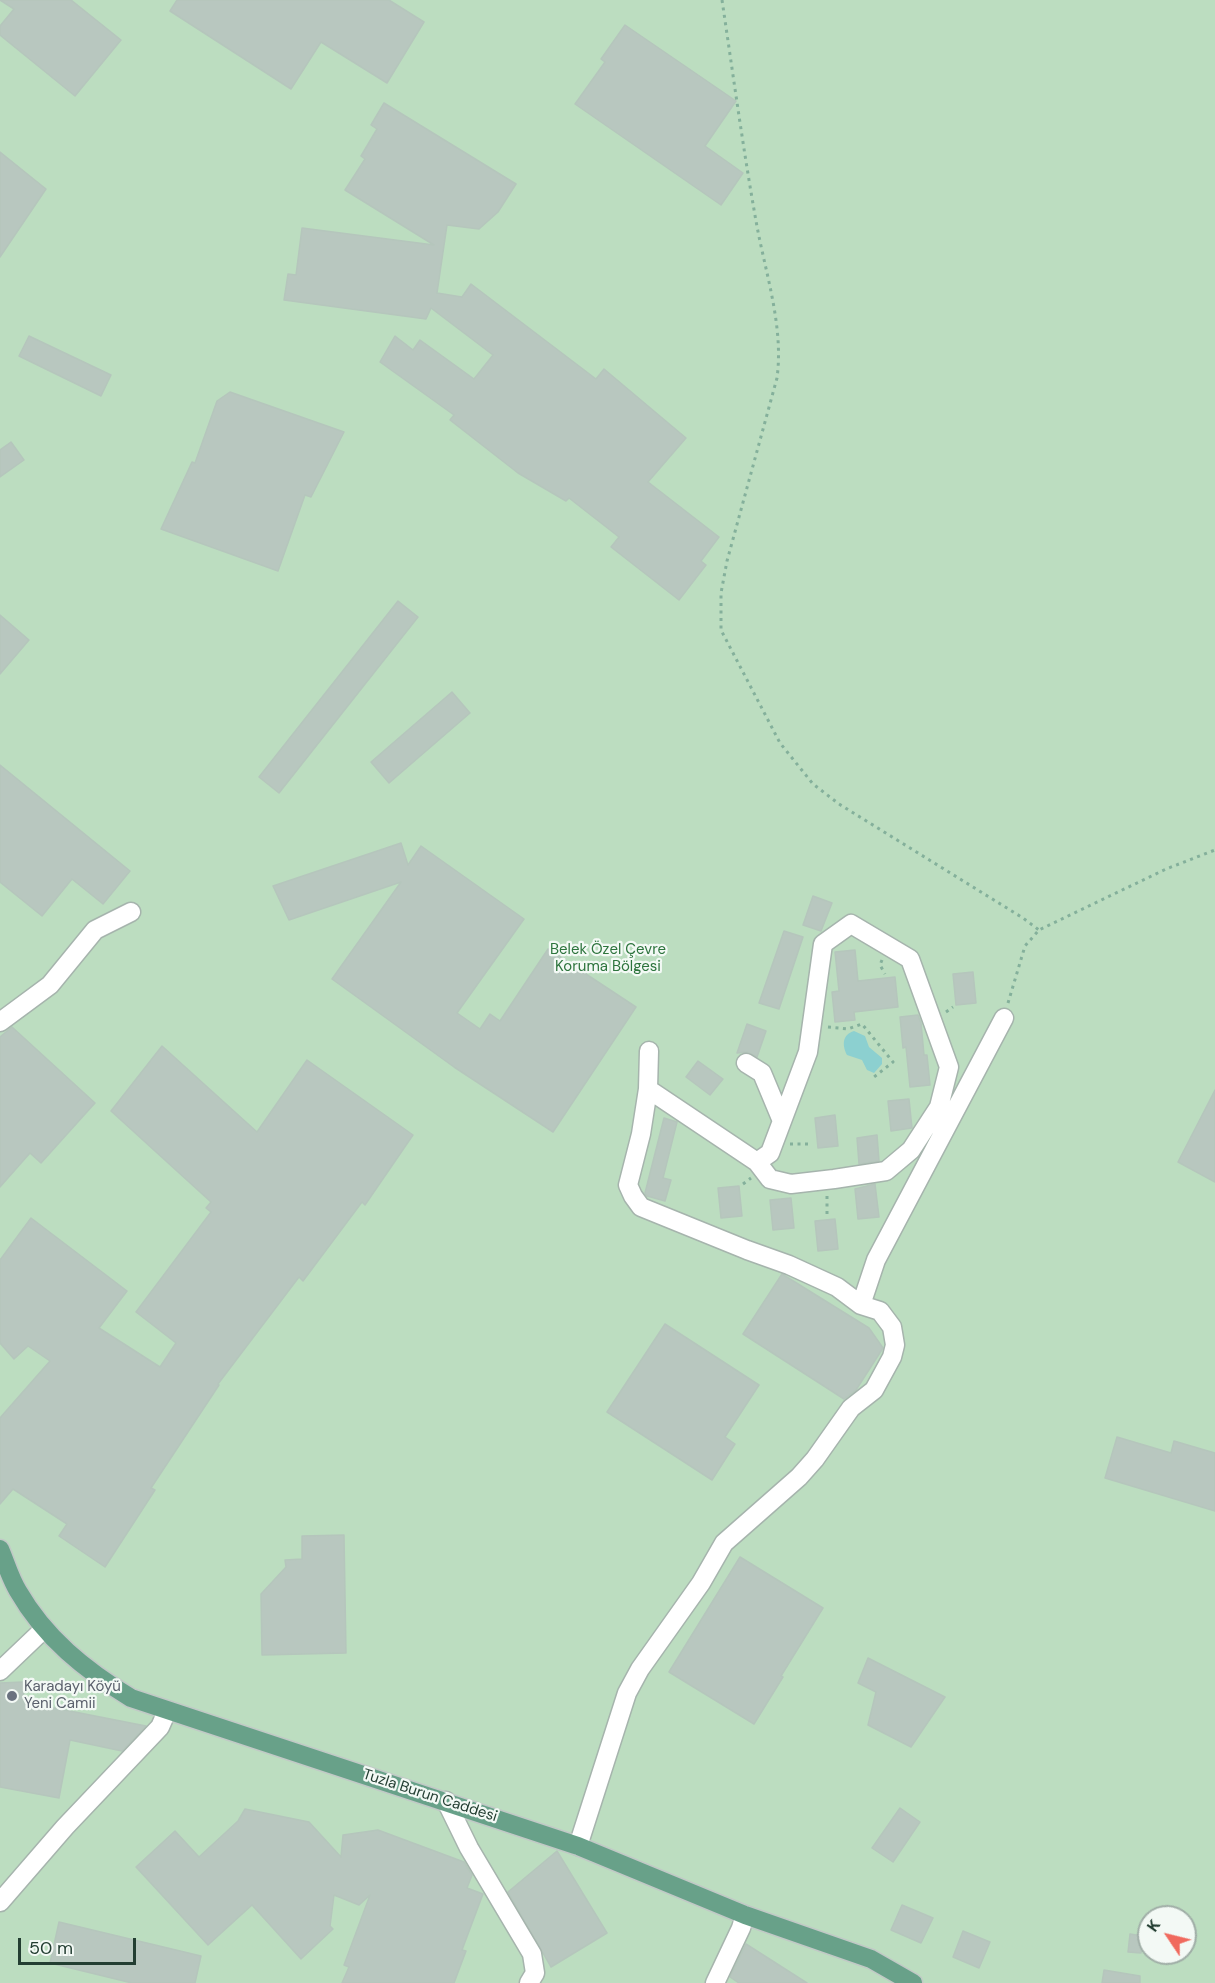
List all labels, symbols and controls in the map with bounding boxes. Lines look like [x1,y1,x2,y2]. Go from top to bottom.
park label: Belek Özel Çevre Koruma Bölgesi [550,941,666,976]
place label: Karadayı Köyü Yeni Camii [24,1678,121,1713]
marker: Karadayı Köyü Yeni Camii [5,1689,19,1703]
street label: Tuzla Burun Caddesi [360,1766,500,1826]
north arrow [1137,1905,1197,1965]
text: K [1142,1915,1165,1936]
scale bar [21,1926,140,1964]
text: 50 m [29,1936,73,1960]

